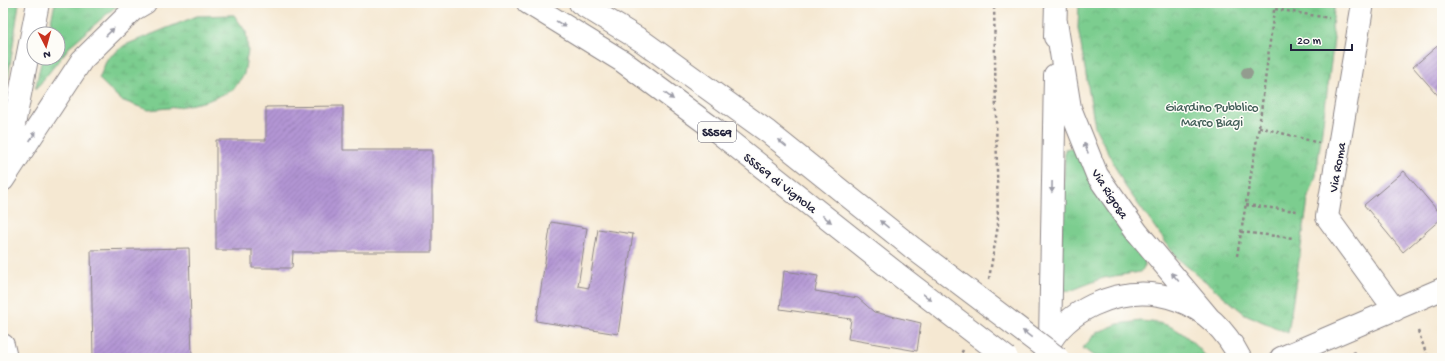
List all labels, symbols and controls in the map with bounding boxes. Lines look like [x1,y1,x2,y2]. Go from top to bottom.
one-way arrow [556,20,567,27]
north arrow [26,26,66,66]
scale bar [1291,26,1352,52]
one-way arrow [106,28,115,37]
text: 20 m [1297,35,1322,49]
text: N [43,48,51,60]
one-way arrow [664,92,675,100]
park label: Giardino Pubblico Marco Biagi [1165,101,1259,131]
road number: SS569 [698,122,736,142]
one-way arrow [29,130,37,141]
one-way arrow [777,139,788,148]
one-way arrow [1082,141,1088,153]
street label: Via Roma [1327,141,1350,195]
street label: SS569 di Vignola [740,151,820,218]
street label: Via Rigosa [1087,166,1131,223]
one-way arrow [1049,181,1055,194]
one-way arrow [822,214,833,223]
one-way arrow [878,220,889,229]
one-way arrow [1170,272,1179,283]
one-way arrow [922,293,933,301]
one-way arrow [1021,330,1032,339]

